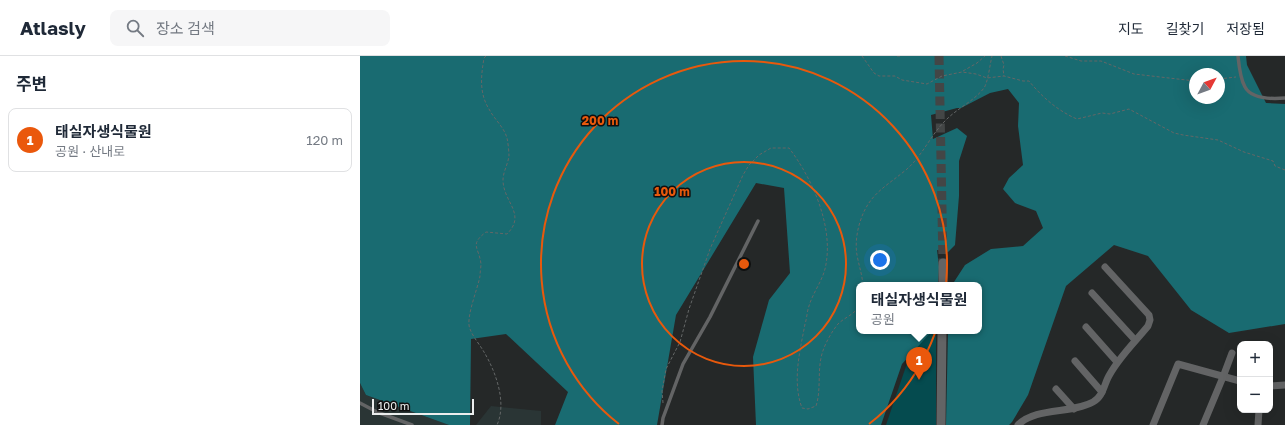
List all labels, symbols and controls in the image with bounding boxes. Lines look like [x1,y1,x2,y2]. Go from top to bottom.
search box [110,10,390,46]
text: Atlasly [20,16,86,39]
icon: search [124,17,146,39]
text: 장소 검색 [156,19,215,37]
text: 지도 [1118,20,1144,37]
text: 길찾기 [1166,20,1204,37]
text: 저장됨 [1226,20,1265,37]
north arrow [1189,68,1225,104]
text: 주변 [16,73,47,94]
text: 200 m [582,113,618,128]
text: 태실자생식물원 [55,122,152,140]
text: 1 [27,132,33,148]
text: 120 m [306,132,343,148]
text: 공원 · 산내로 [55,143,125,159]
text: 100 m [654,184,690,199]
your location [870,250,890,270]
centre of rings [737,257,751,271]
popup [856,282,982,334]
text: 태실자생식물원 [871,290,967,308]
text: 공원 [871,311,895,327]
map controls [1237,341,1273,413]
button: + [1237,341,1273,377]
pin: 1 [906,347,932,380]
button: − [1237,377,1273,413]
scale bar [372,397,474,416]
text: 100 m [378,399,409,412]

